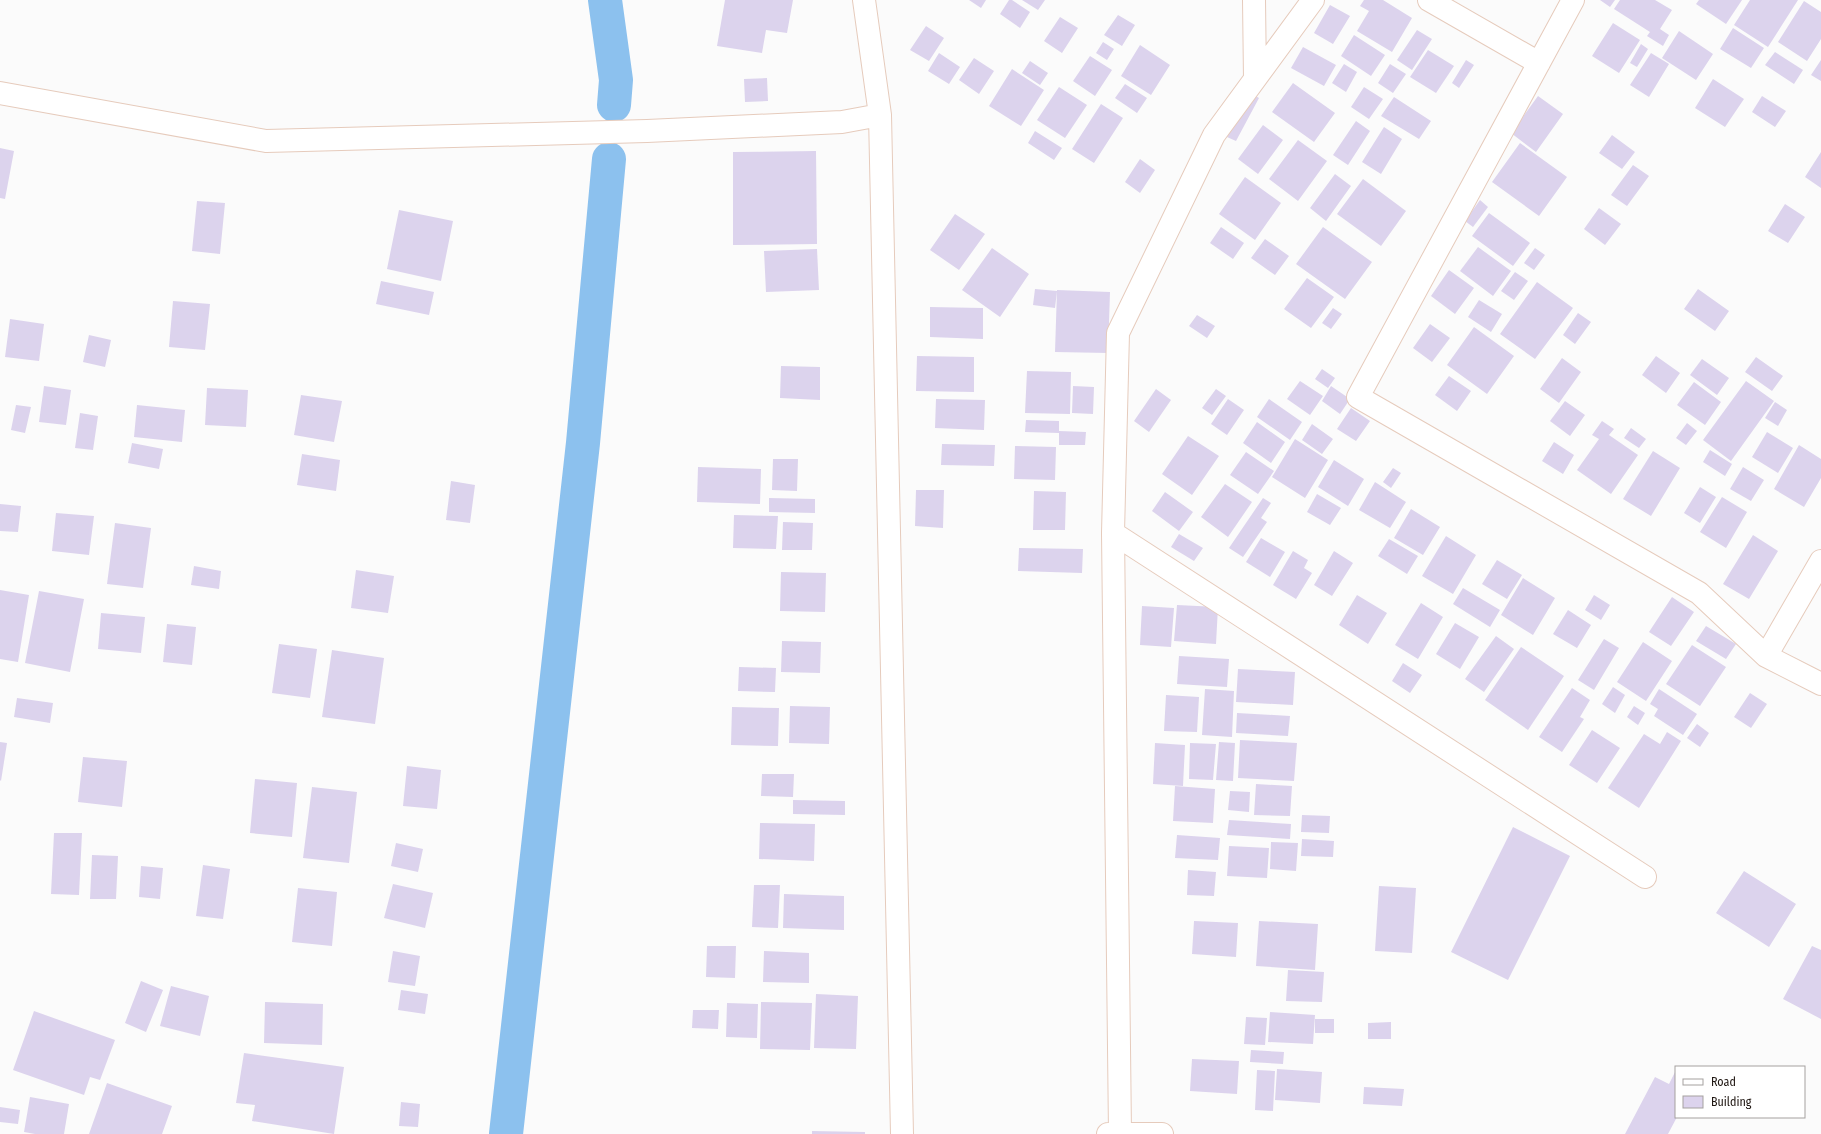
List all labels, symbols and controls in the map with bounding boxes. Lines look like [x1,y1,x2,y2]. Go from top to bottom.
legend [1675,1066,1805,1118]
text: Road [1711,1075,1736,1089]
text: Building [1711,1095,1752,1109]

